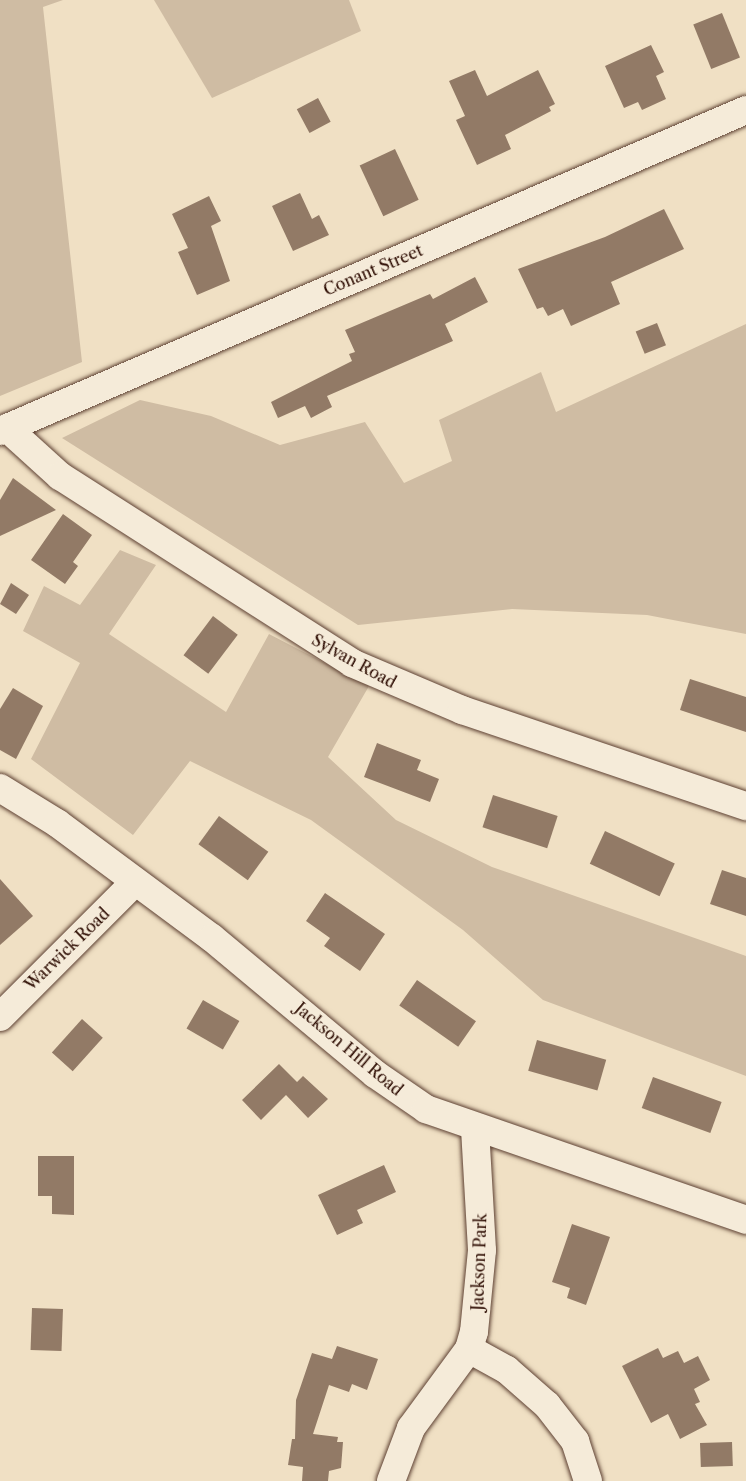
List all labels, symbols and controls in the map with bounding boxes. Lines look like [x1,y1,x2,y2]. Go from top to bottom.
street label: Conant Street [321,240,425,300]
street label: Sylvan Road [309,630,399,692]
street label: Warwick Road [20,904,114,994]
street label: Jackson Hill Road [291,998,407,1100]
street label: Jackson Park [468,1213,490,1311]

